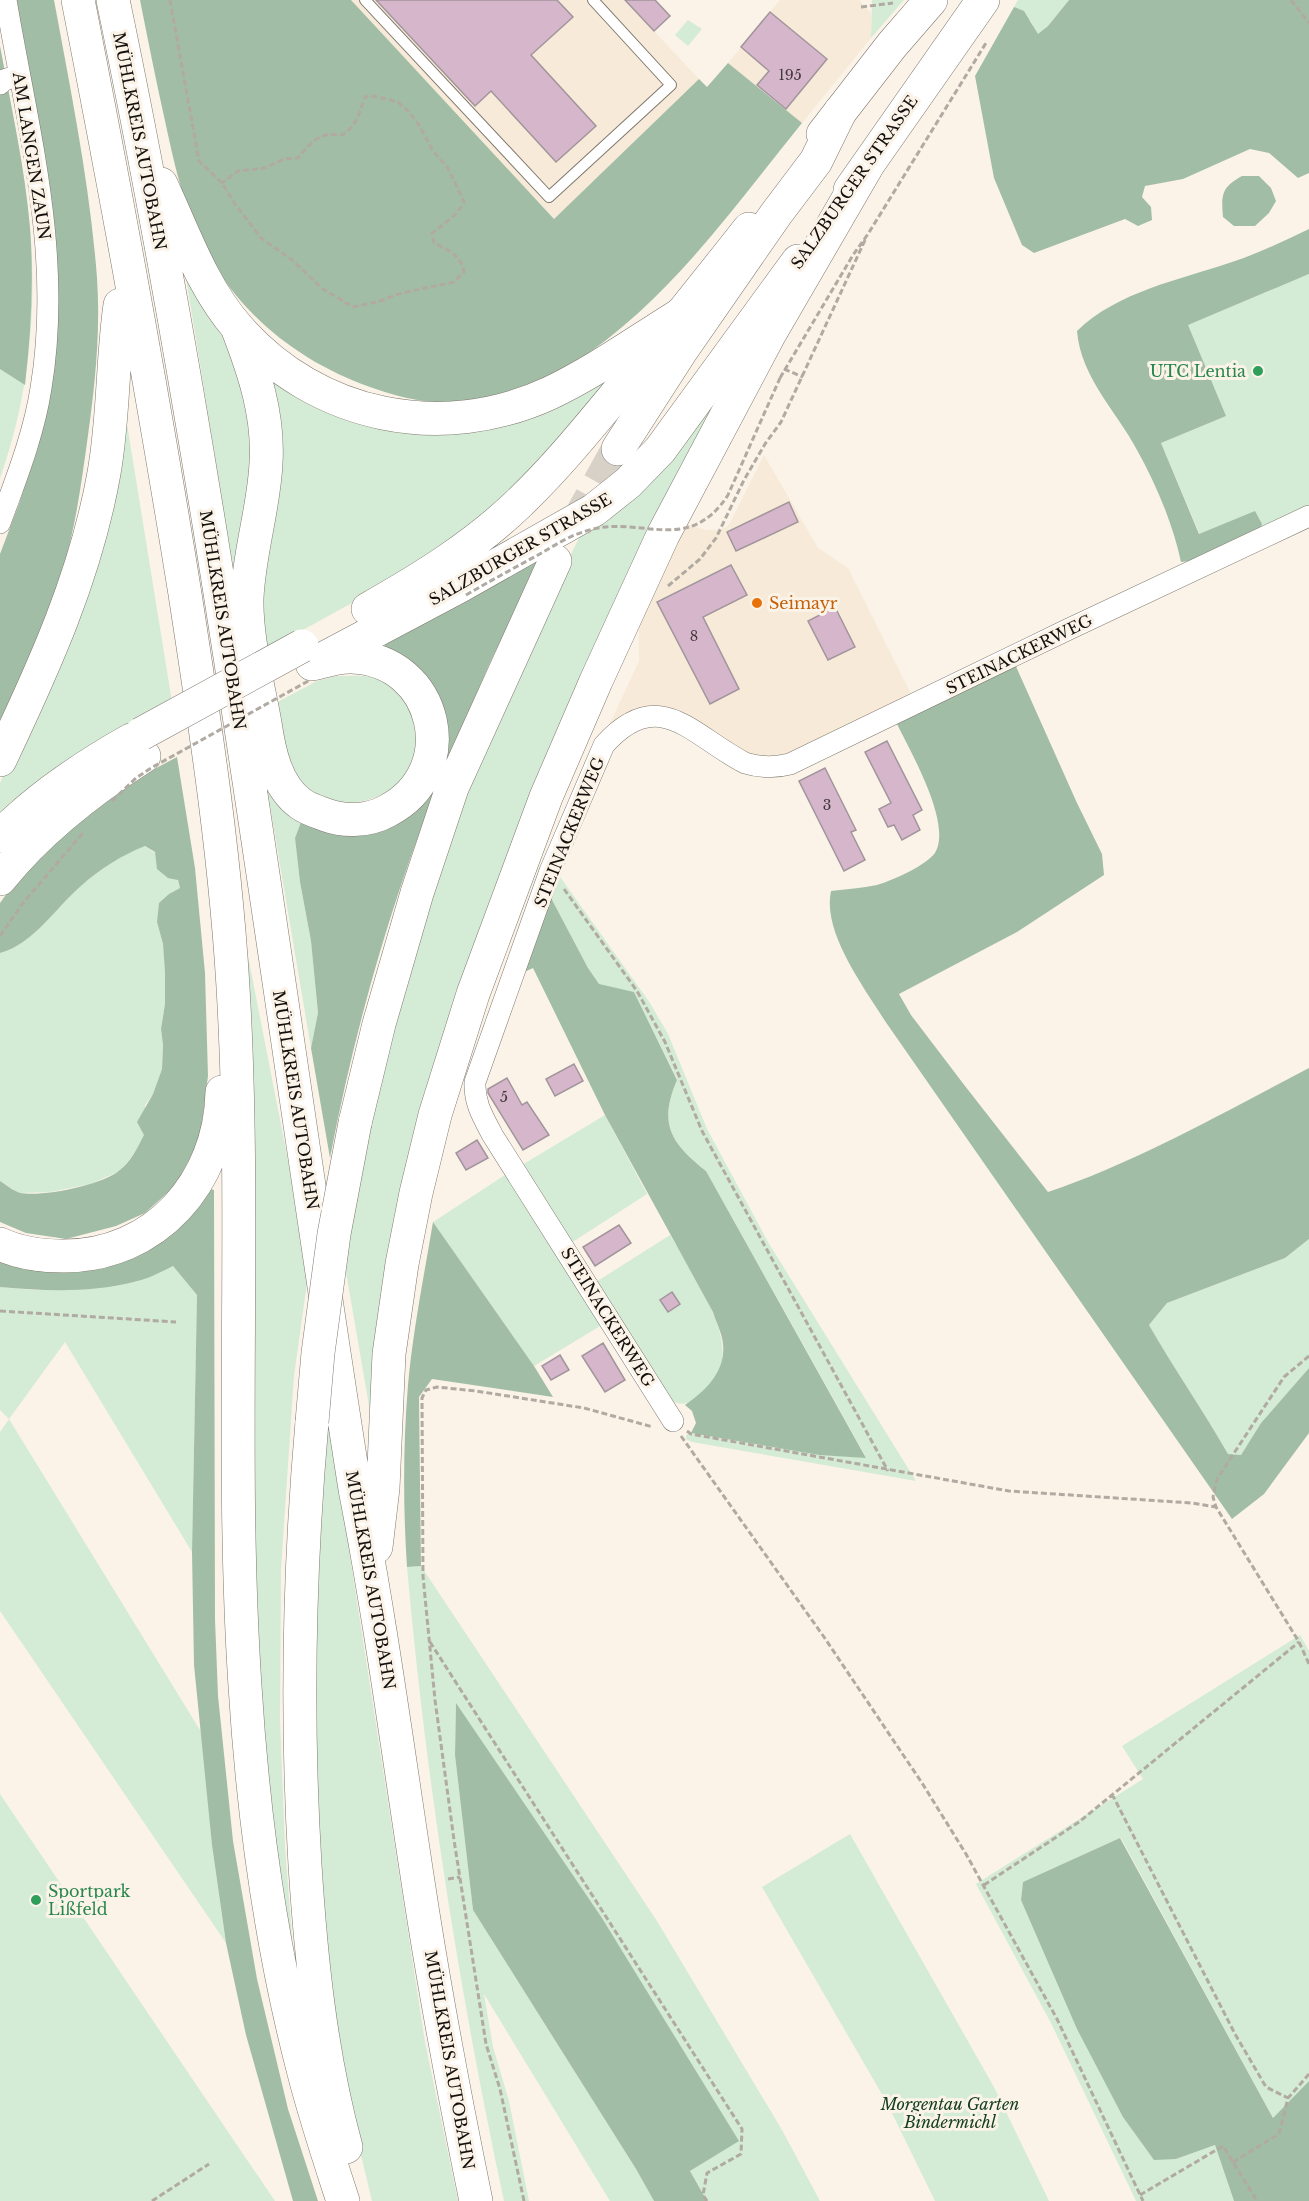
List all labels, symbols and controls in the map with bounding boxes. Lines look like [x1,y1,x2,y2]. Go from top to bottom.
street label: MÜHLKREIS AUTOBAHN [109,30,171,252]
house number: 195 [778,66,802,84]
street label: AM LANGEN ZAUN [9,70,55,241]
street label: SALZBURGER STRASSE [786,91,922,273]
place label: UTC Lentia [1150,361,1246,381]
marker: UTC Lentia [1251,364,1265,378]
street label: SALZBURGER STRASSE [425,489,615,609]
street label: MÜHLKREIS AUTOBAHN [196,509,250,731]
place label: Seimayr [769,593,838,613]
marker: Seimayr [750,596,764,610]
street label: STEINACKERWEG [942,610,1096,698]
house number: 8 [690,627,698,645]
street label: STEINACKERWEG [530,754,608,910]
house number: 3 [823,796,831,814]
street label: MÜHLKREIS AUTOBAHN [269,989,323,1211]
house number: 5 [500,1088,508,1106]
street label: STEINACKERWEG [557,1244,659,1391]
street label: MÜHLKREIS AUTOBAHN [342,1469,400,1691]
place label: Sportpark Lißfeld [48,1881,131,1919]
marker: Sportpark Lißfeld [29,1893,43,1907]
street label: MÜHLKREIS AUTOBAHN [421,1949,479,2171]
park label: Morgentau Garten Bindermichl [880,2094,1019,2132]

